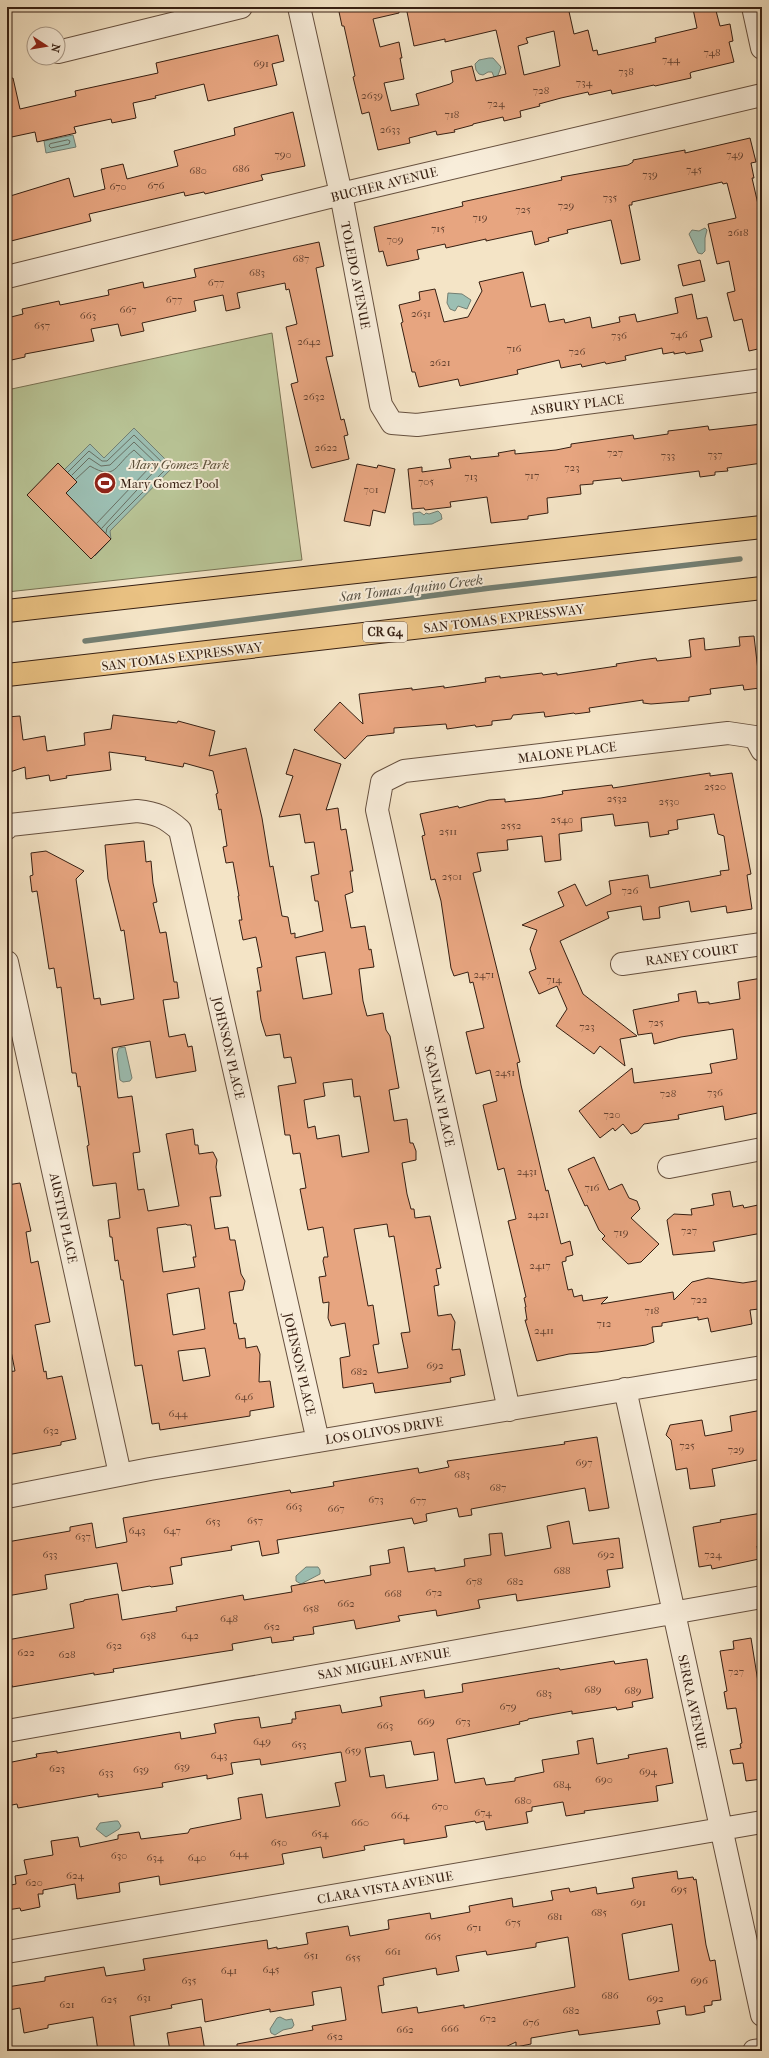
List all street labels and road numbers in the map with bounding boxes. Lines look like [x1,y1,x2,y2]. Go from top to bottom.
street label: BUCHER AVENUE [329,164,439,205]
street label: TOLEDO AVENUE [338,220,373,330]
street label: ASBURY PLACE [528,391,625,418]
street label: SAN TOMAS EXPRESSWAY [423,601,587,636]
road number: CR G4 [363,622,407,642]
street label: SAN TOMAS EXPRESSWAY [101,639,265,674]
street label: MALONE PLACE [517,739,617,766]
street label: RANEY COURT [644,940,740,968]
street label: JOHNSON PLACE [209,994,248,1101]
street label: SCANLAN PLACE [421,1044,458,1148]
street label: AUSTIN PLACE [46,1171,80,1265]
street label: JOHNSON PLACE [280,1310,319,1417]
street label: LOS OLIVOS DRIVE [324,1414,444,1447]
street label: SAN MIGUEL AVENUE [317,1644,452,1683]
street label: SERRA AVENUE [675,1653,710,1751]
street label: CLARA VISTA AVENUE [316,1868,454,1907]

